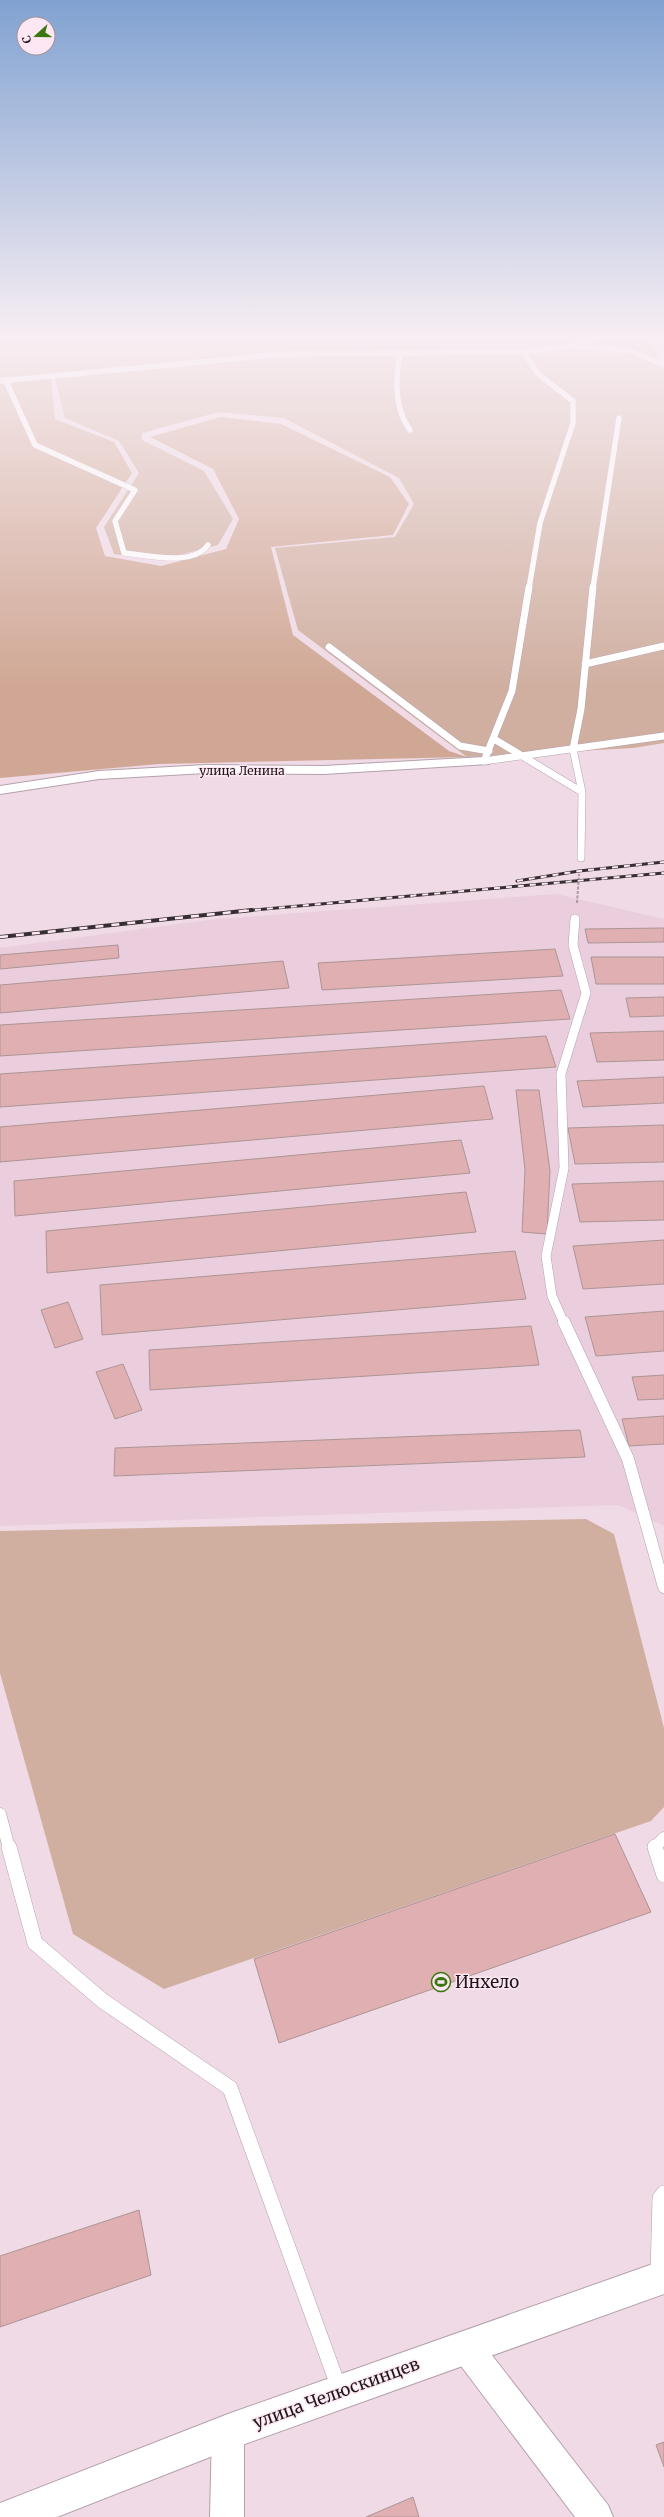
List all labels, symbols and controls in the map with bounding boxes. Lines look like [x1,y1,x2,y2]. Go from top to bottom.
north arrow [16,16,56,56]
text: С [19,34,35,45]
street label: улица Ленина [199,763,285,778]
sports icon: Инхело [430,1971,452,1993]
place label: Инхело [455,1971,519,1993]
street label: улица Челюскинцев [250,2353,422,2433]

